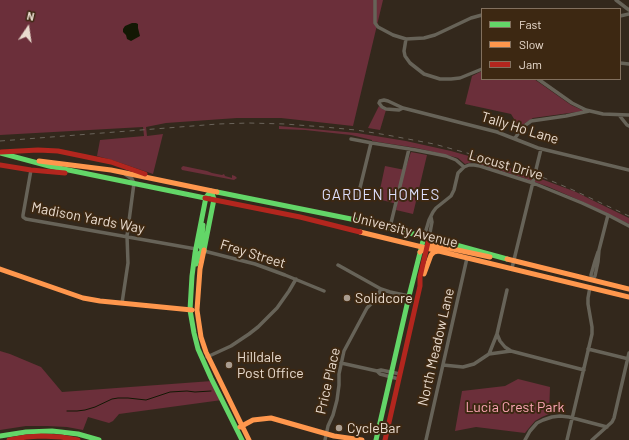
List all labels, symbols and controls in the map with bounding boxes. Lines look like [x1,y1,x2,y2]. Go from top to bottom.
north arrow [8,8,48,48]
legend [481,8,621,80]
text: N [26,9,36,23]
text: Fast [519,17,542,31]
text: Slow [519,37,544,51]
text: Jam [519,57,542,71]
street label: Tally Ho Lane [479,108,561,148]
street label: Locust Drive [467,146,545,184]
district label: GARDEN HOMES [322,186,440,204]
street label: Madison Yards Way [30,199,146,237]
street label: University Avenue [350,209,460,251]
street label: Frey Street [218,236,288,272]
street label: North Meadow Lane [414,287,458,407]
place label: Solidcore [355,290,413,306]
marker: Solidcore [342,293,352,303]
street label: Price Place [312,346,344,416]
place label: Hilldale Post Office [237,349,304,382]
marker: Hilldale Post Office [224,360,234,370]
park label: Lucia Crest Park [465,399,565,415]
place label: CycleBar [347,420,401,436]
marker: CycleBar [334,423,344,433]

